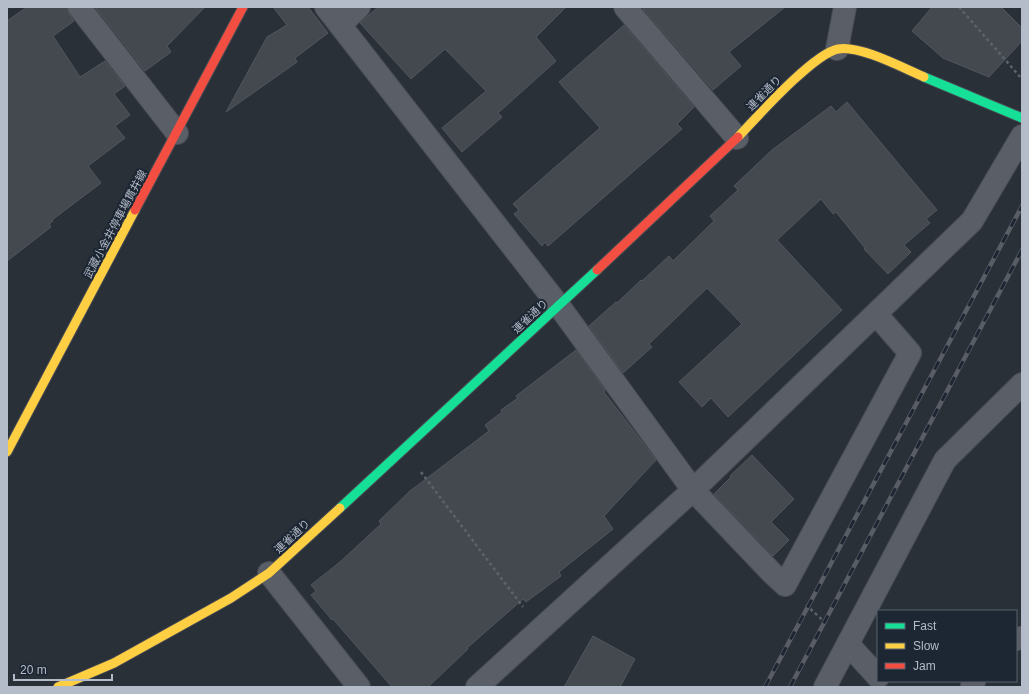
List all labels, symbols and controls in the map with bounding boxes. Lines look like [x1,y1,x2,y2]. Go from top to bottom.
street label: 連雀通り [744,73,784,113]
street label: 武蔵小金井停車場貫井線 [81,168,149,280]
street label: 連雀通り [510,297,550,335]
street label: 連雀通り [272,517,312,555]
legend [877,610,1017,682]
text: Fast [913,619,937,633]
text: Slow [913,639,939,653]
scale bar [14,656,112,682]
text: Jam [913,659,936,673]
text: 20 m [20,663,47,677]

